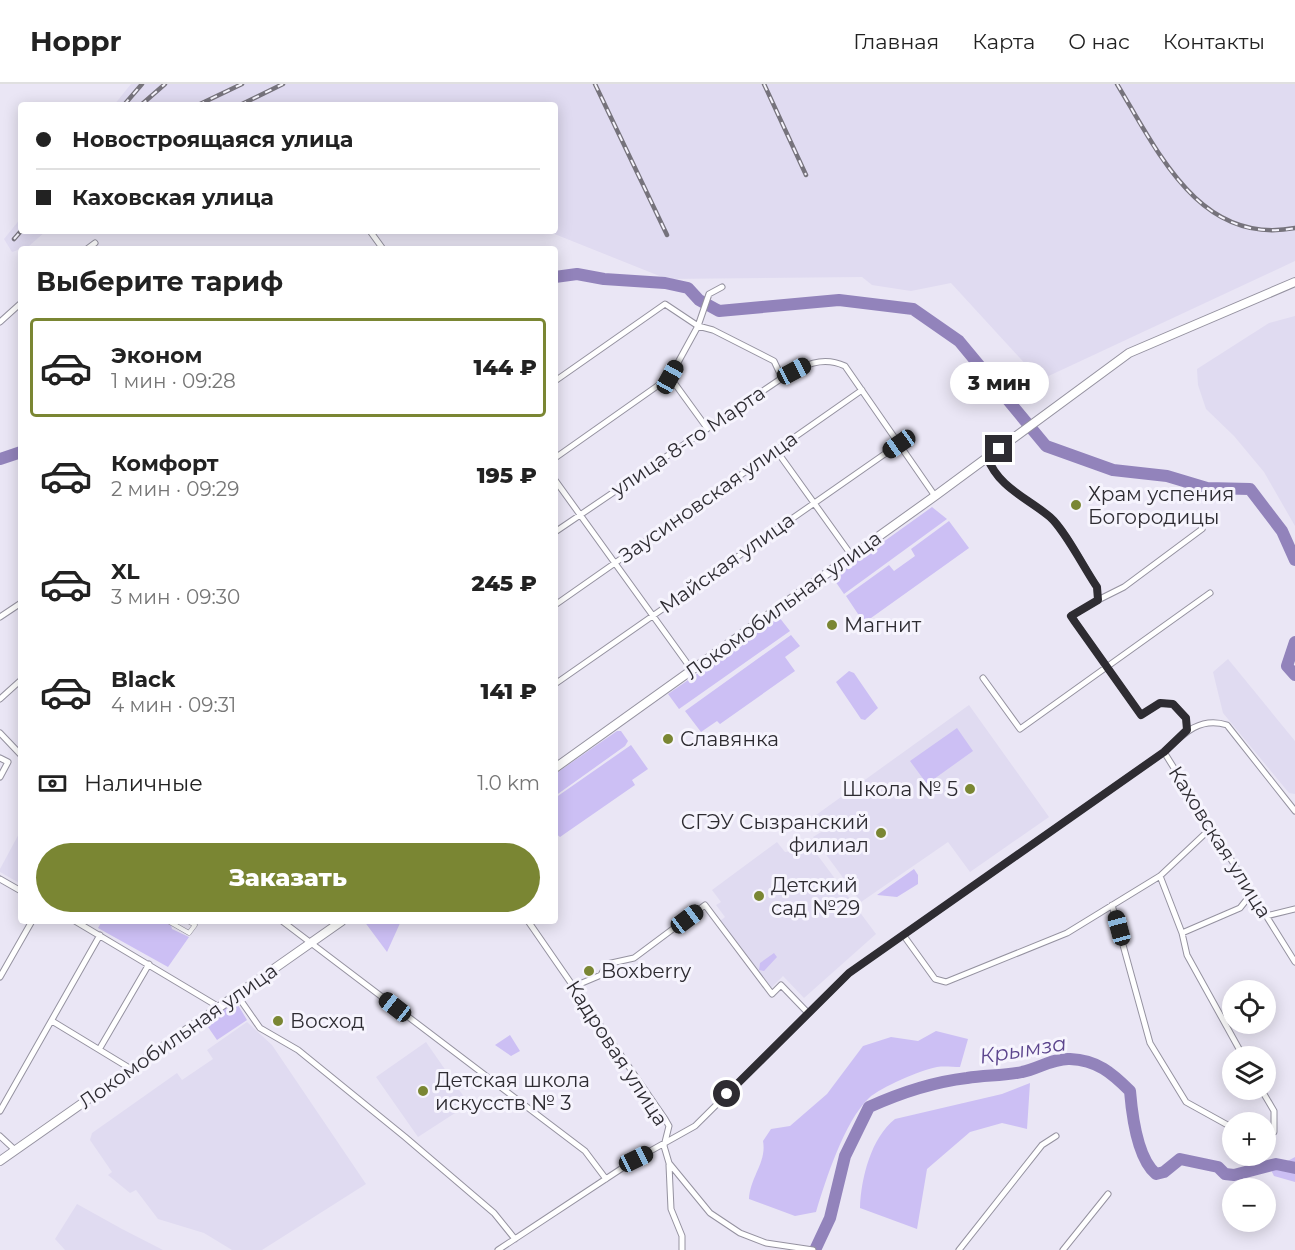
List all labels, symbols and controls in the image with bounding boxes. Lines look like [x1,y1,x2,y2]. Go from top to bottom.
text: Hoppr [30,24,122,58]
text: Главная [853,29,939,54]
text: Карта [972,29,1035,54]
text: О нас [1068,29,1130,54]
text: Контакты [1163,29,1265,54]
text: Новостроящаяся улица [72,126,353,153]
text: Каховская улица [72,184,274,211]
text: Выберите тариф [36,265,283,298]
icon: car [39,341,93,395]
text: Эконом [111,342,202,369]
text: 144 ₽ [474,354,537,381]
car [774,355,814,387]
car [653,357,687,397]
callout: 3 мин [950,362,1048,404]
text: 1 мин · 09:28 [111,369,236,393]
text: 3 мин [968,371,1031,395]
street label: улица 8-го Марта [606,381,769,502]
street label: Заусиновская улица [614,426,802,568]
car [879,426,919,462]
route end [985,435,1012,462]
icon: car [39,449,93,503]
text: Комфорт [111,450,219,477]
text: 195 ₽ [477,462,537,489]
text: 2 мин · 09:29 [111,477,239,501]
place label: Храм успения Богородицы [1088,482,1235,529]
marker: Храм успения Богородицы [1069,498,1083,512]
street label: Майская улица [655,508,799,618]
street label: Локомобильная улица [680,526,886,684]
icon: car [39,557,93,611]
text: XL [111,558,140,585]
text: 245 ₽ [471,570,537,597]
text: 3 мин · 09:30 [111,585,240,609]
place label: Магнит [844,613,922,637]
marker: Магнит [825,618,839,632]
icon: car [39,665,93,719]
text: Black [111,666,175,693]
text: 141 ₽ [481,678,537,705]
text: 4 мин · 09:31 [111,693,236,717]
place label: Славянка [680,727,779,751]
marker: Славянка [661,732,675,746]
street label: Каховская улица [1164,762,1276,922]
icon: cash [36,767,69,800]
text: Наличные [84,770,203,797]
text: 1.0 km [477,771,540,795]
place label: Школа № 5 [842,777,958,801]
marker: Школа № 5 [963,782,977,796]
place label: СГЭУ Сызранский филиал [681,810,869,857]
marker: СГЭУ Сызранский филиал [874,826,888,840]
button: Заказать [36,843,540,912]
place label: Детский сад №29 [771,873,860,920]
marker: Детский сад №29 [752,889,766,903]
car [667,901,707,937]
car [1106,908,1132,948]
street label: Локомобильная улица [74,958,282,1114]
place label: Boxberry [601,959,691,983]
marker: Boxberry [582,964,596,978]
street label: Кадровая улица [561,976,673,1130]
map controls [1222,980,1276,1232]
button: locate [1222,980,1276,1034]
car [375,989,415,1025]
place label: Восход [290,1009,364,1033]
marker: Восход [271,1014,285,1028]
water label: Крымза [978,1030,1068,1069]
button: layers [1222,1046,1276,1100]
place label: Детская школа искусств № 3 [435,1068,590,1115]
route start [713,1080,740,1107]
marker: Детская школа искусств № 3 [416,1084,430,1098]
button: + [1222,1112,1276,1166]
car [616,1143,656,1175]
button: − [1222,1178,1276,1232]

